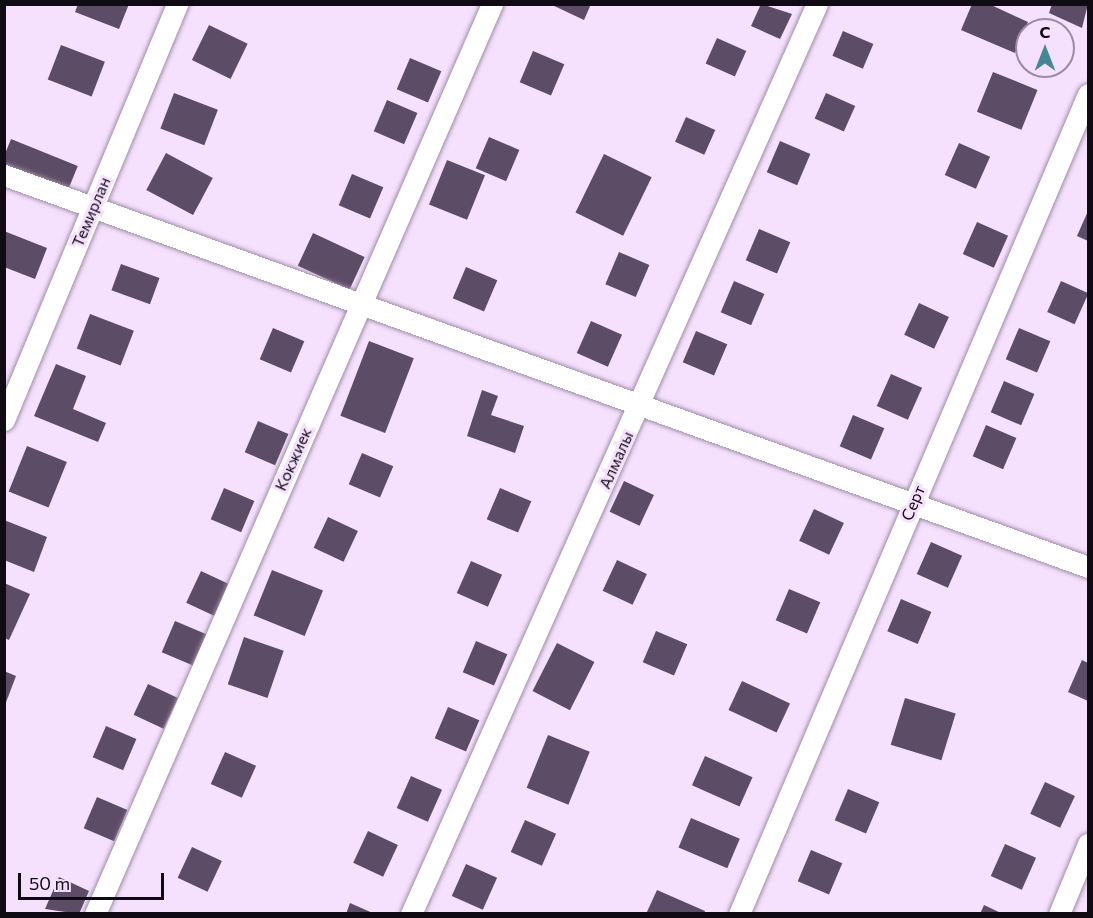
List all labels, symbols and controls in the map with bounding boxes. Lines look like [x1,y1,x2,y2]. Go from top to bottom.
north arrow [1015,18,1075,78]
text: С [1040,22,1050,41]
street label: Темирлан [68,174,114,250]
street label: Кокжиек [271,424,315,494]
street label: Алмалы [595,428,637,492]
street label: Серт [897,483,929,523]
scale bar [21,861,166,899]
text: 50 m [29,872,70,894]

